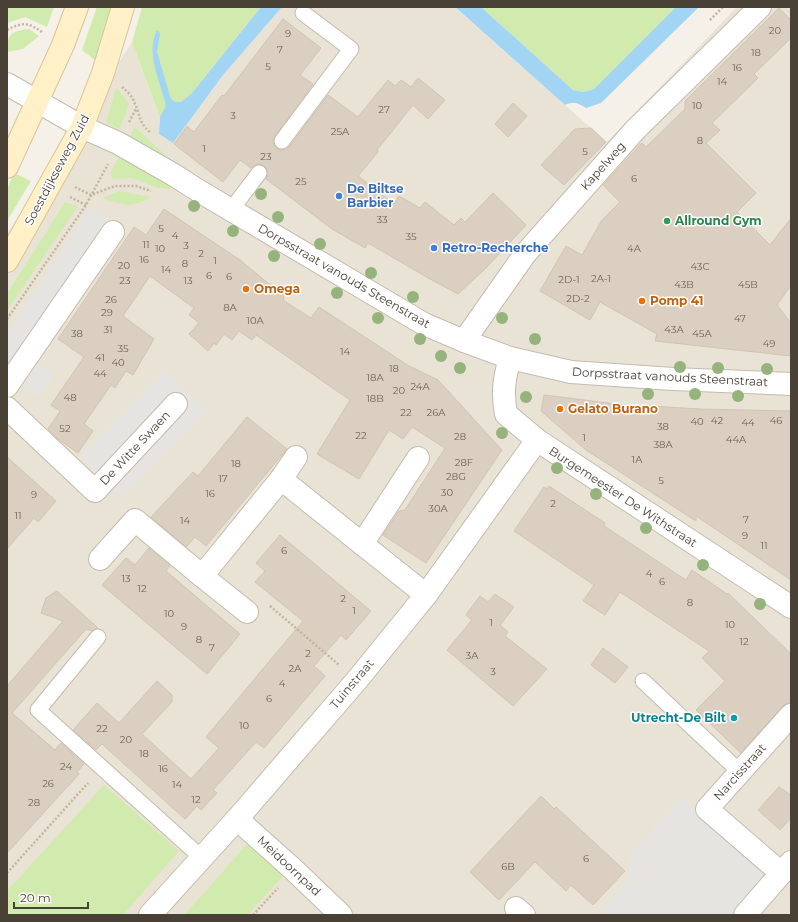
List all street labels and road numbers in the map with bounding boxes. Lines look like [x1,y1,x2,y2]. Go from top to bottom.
street label: Soestdijkseweg Zuid [21,112,92,228]
street label: Kapelweg [577,138,628,193]
street label: Dorpsstraat vanouds Steenstraat [256,220,433,331]
street label: Dorpsstraat vanouds Steenstraat [572,364,769,389]
street label: De Witte Swaen [96,407,173,488]
street label: Burgemeester De Withstraat [546,443,700,550]
street label: Tuinstraat [327,656,377,712]
street label: Narcisstraat [710,740,769,803]
street label: Meidoornpad [255,832,324,899]

